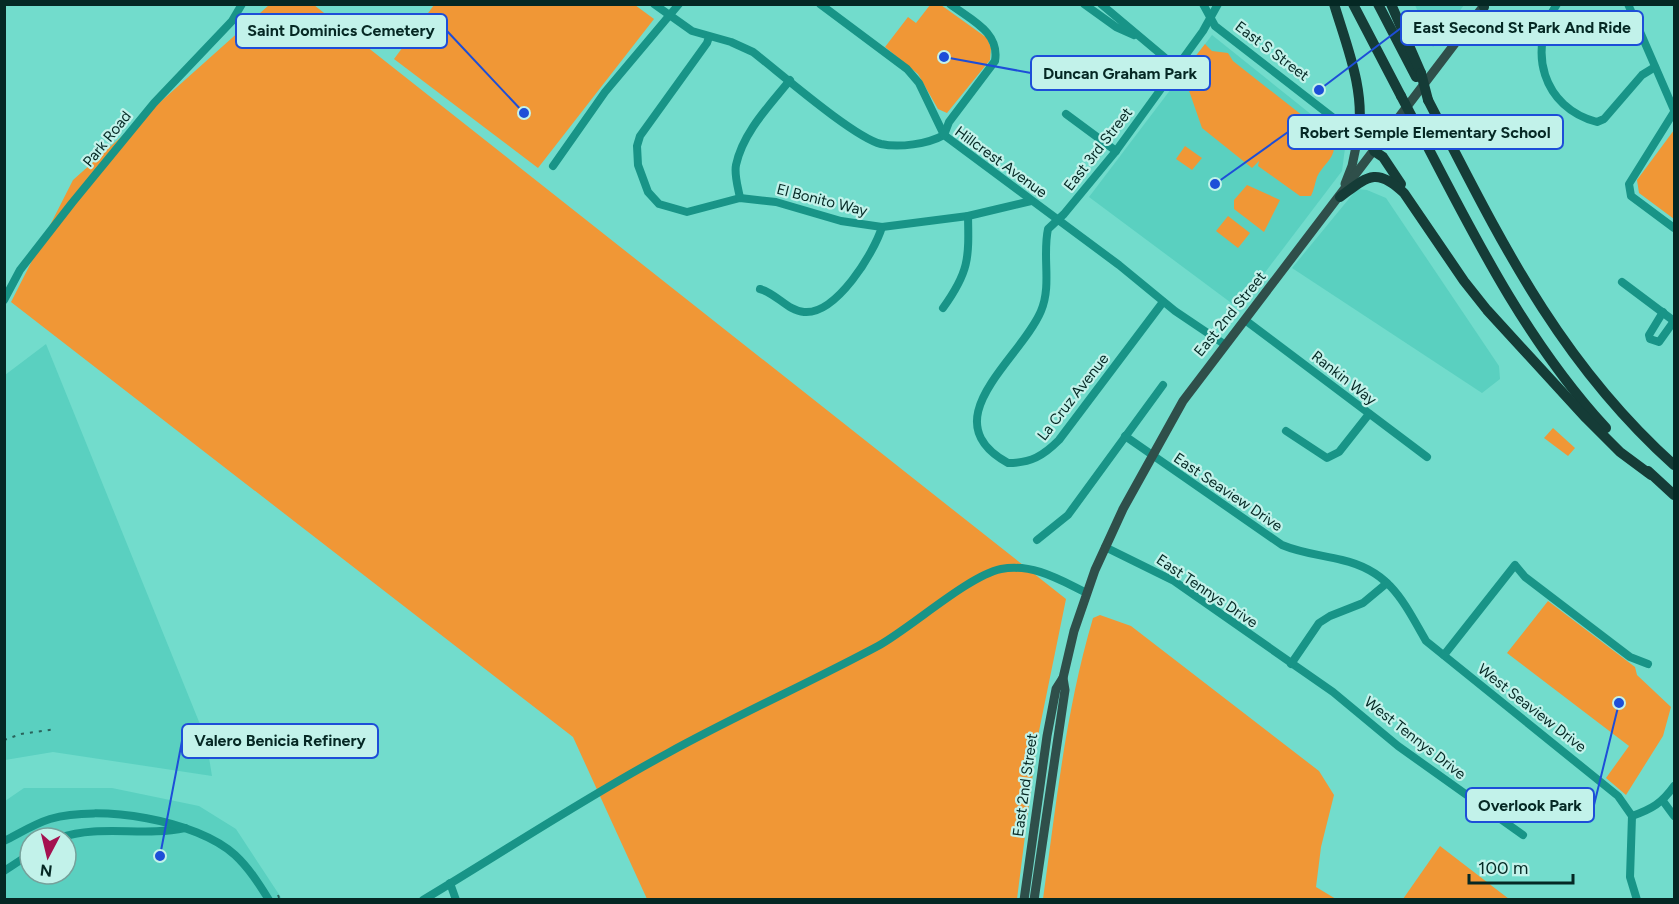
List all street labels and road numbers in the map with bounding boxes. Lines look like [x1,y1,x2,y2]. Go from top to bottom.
street label: East S Street [1232,17,1313,85]
street label: East 3rd Street [1060,104,1136,194]
street label: Park Road [79,107,135,171]
street label: Hillcrest Avenue [951,122,1051,202]
street label: El Bonito Way [775,180,869,220]
street label: East 2nd Street [1190,268,1270,360]
street label: Rankin Way [1308,347,1380,409]
street label: La Cruz Avenue [1034,350,1112,444]
street label: East Seaview Drive [1170,449,1286,535]
street label: East Tennys Drive [1153,550,1261,632]
street label: West Seaview Drive [1474,660,1590,756]
street label: West Tennys Drive [1361,693,1469,783]
street label: East 2nd Street [1009,732,1041,838]

